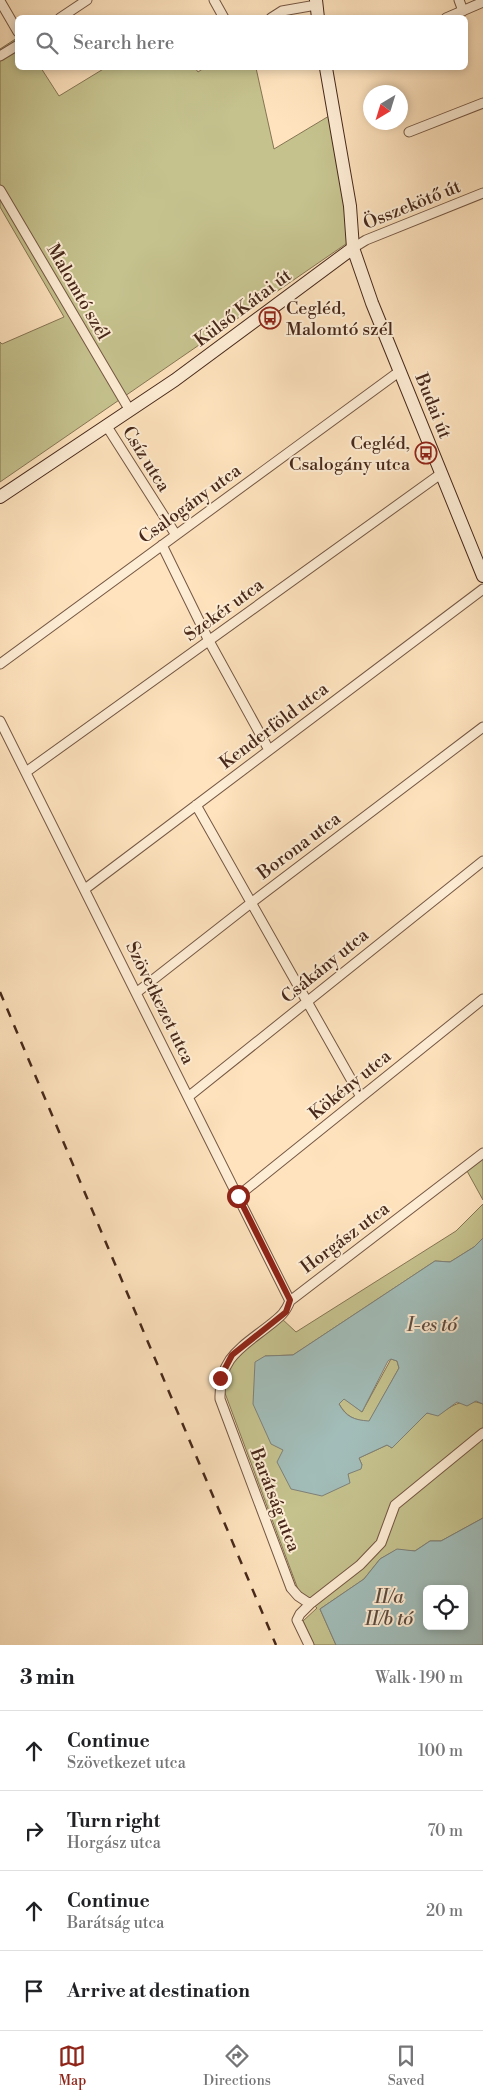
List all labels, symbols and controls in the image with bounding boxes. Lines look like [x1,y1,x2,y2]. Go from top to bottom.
search box [15,15,468,70]
icon: search [33,29,61,57]
text: Search here [73,31,174,55]
north arrow [363,85,408,130]
street label: Összekötő út [360,175,465,235]
street label: Malomtó szél [41,240,115,345]
street label: Külső Kátai út [190,264,297,352]
place label: Cegléd, Malomtó szél [286,297,394,341]
bus stop icon: Cegléd, Malomtó szél [258,306,282,330]
street label: Budai út [409,369,457,443]
street label: Csíz utca [117,422,176,497]
place label: Cegléd, Csalogány utca [289,432,411,476]
bus stop icon: Cegléd, Csalogány utca [414,441,438,465]
street label: Csalogány utca [134,459,246,549]
street label: Szekér utca [180,573,269,646]
street label: Kenderföld utca [215,677,334,774]
street label: Borona utca [252,807,346,885]
street label: Csákány utca [277,923,374,1008]
street label: Szövetkezet utca [120,938,200,1069]
street label: Kökény utca [304,1044,396,1125]
route start [227,1185,250,1208]
street label: Horgász utca [296,1197,395,1279]
water label: I-es tó [406,1313,458,1337]
route end [209,1367,232,1390]
street label: Barátság utca [244,1444,306,1556]
water label: II/a II/b tó [364,1585,414,1631]
map controls [423,1585,468,1630]
button: locate [423,1585,468,1630]
text: 3 min [20,1665,75,1691]
text: Walk · 190 m [375,1668,463,1688]
text: Continue [67,1729,150,1753]
icon: ahead [20,1737,48,1765]
text: 100 m [418,1741,463,1761]
text: Szövetkezet utca [67,1753,186,1773]
text: Turn right [67,1809,160,1833]
icon: right [20,1817,48,1845]
text: 70 m [427,1821,463,1841]
text: Horgász utca [67,1833,161,1853]
text: Continue [67,1889,150,1913]
icon: ahead [20,1897,48,1925]
text: 20 m [426,1901,463,1921]
text: Barátság utca [67,1913,164,1933]
icon: arrive [20,1977,48,2005]
text: Arrive at destination [67,1979,250,2003]
tab: Map [58,2042,86,2090]
tab: Directions [203,2042,271,2090]
tab: Saved [388,2042,425,2090]

